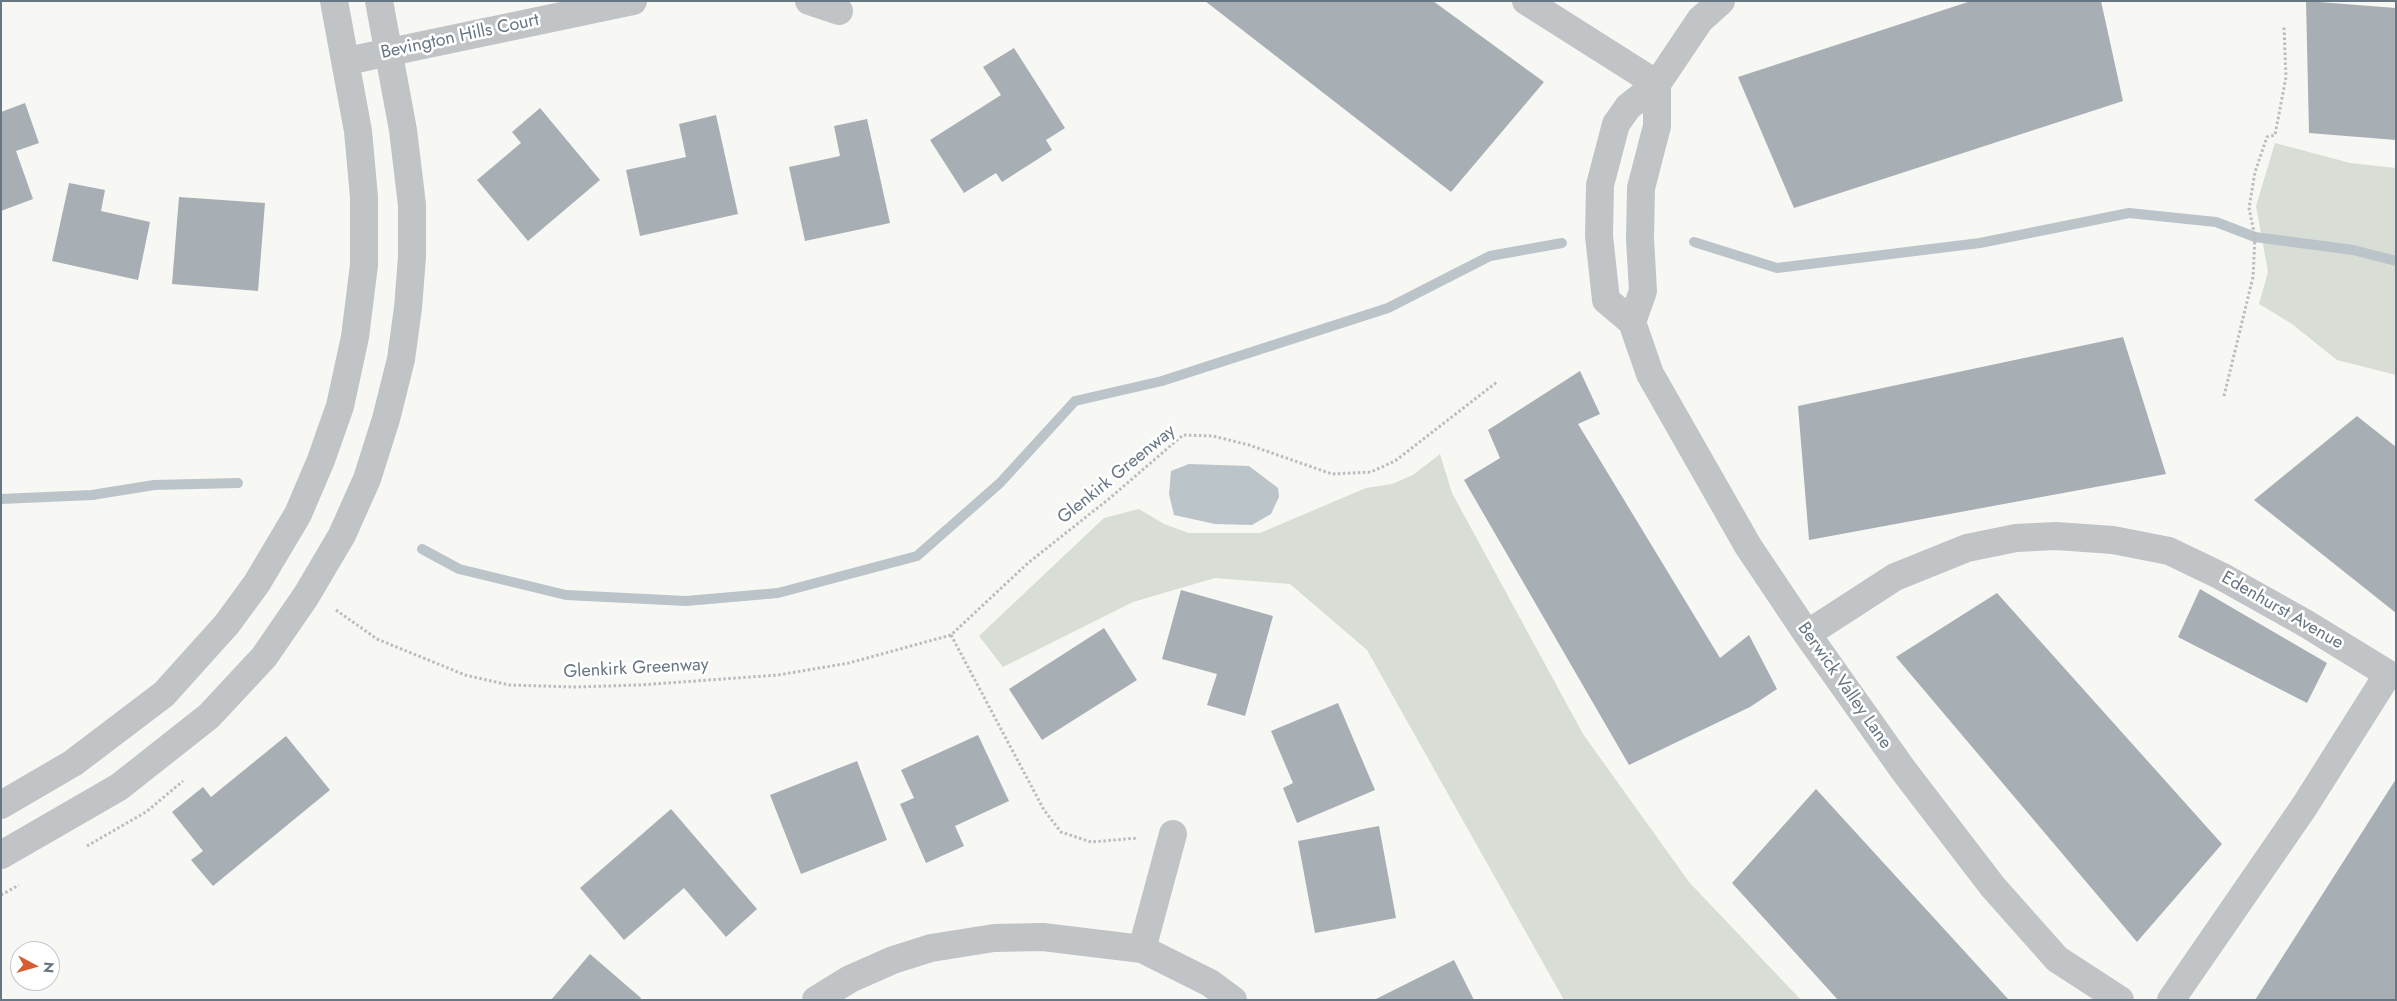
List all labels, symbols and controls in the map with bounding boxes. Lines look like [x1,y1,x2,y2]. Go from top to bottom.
street label: Bevington Hills Court [379,10,541,64]
street label: Glenkirk Greenway [1054,421,1180,529]
street label: Edenhurst Avenue [2217,567,2347,655]
street label: Berwick Valley Lane [1792,618,1896,754]
street label: Glenkirk Greenway [563,654,709,684]
north arrow [10,941,60,991]
text: N [38,961,59,974]

